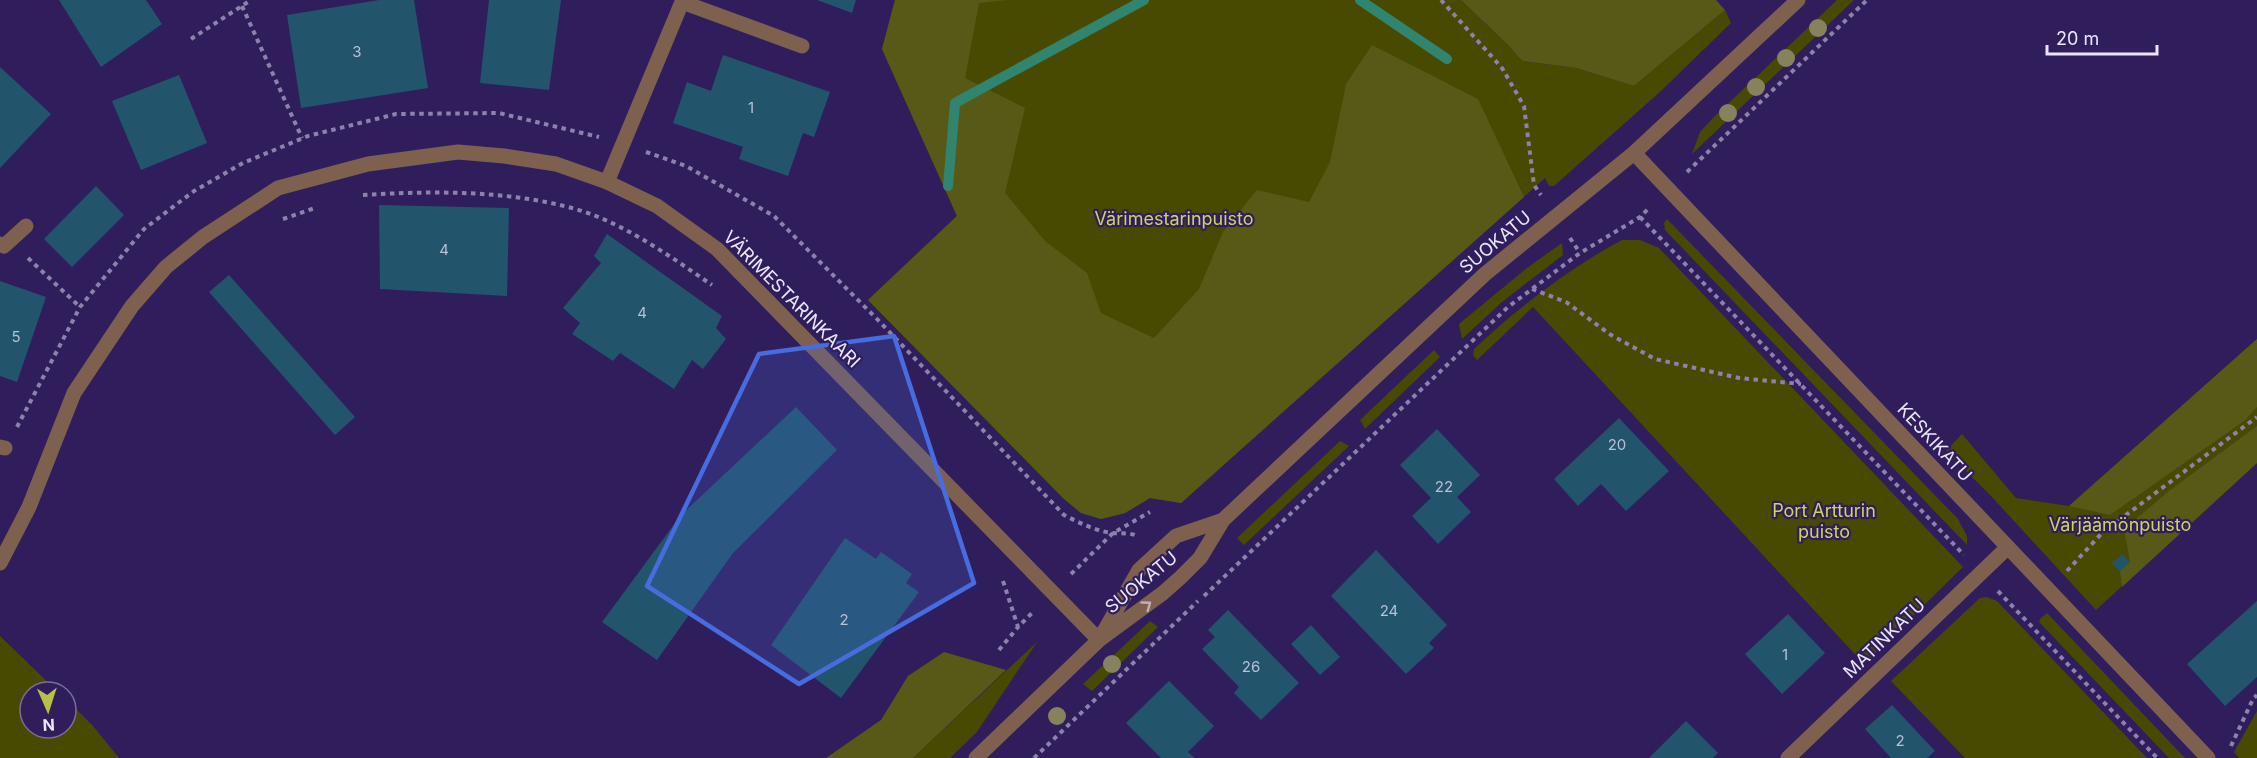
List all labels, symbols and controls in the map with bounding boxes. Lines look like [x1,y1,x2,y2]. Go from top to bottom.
scale bar [2047,18,2156,56]
text: 20 m [2056,28,2099,49]
house number: 3 [352,42,362,61]
house number: 1 [748,98,754,117]
street label: SUOKATU [1455,206,1535,278]
park label: Värimestarinpuisto [1094,208,1254,229]
street label: VÄRIMESTARINKAARI [719,226,865,372]
house number: 4 [439,240,449,259]
house number: 4 [637,303,647,322]
house number: 5 [11,327,21,346]
street label: KESKIKATU [1893,398,1977,486]
house number: 20 [1608,435,1626,454]
house number: 22 [1435,477,1453,496]
park label: Port Artturin puisto [1772,500,1876,542]
park label: Värjäämönpuisto [2049,514,2191,535]
street label: SUOKATU [1101,547,1181,617]
street label: MATINKATU [1839,594,1929,682]
house number: 24 [1380,601,1398,620]
one-way arrow [1140,602,1151,613]
house number: 2 [839,610,849,629]
house number: 1 [1782,645,1788,664]
house number: 26 [1242,657,1260,676]
north arrow [18,680,78,740]
text: N [42,715,55,735]
house number: 2 [1895,731,1905,750]

